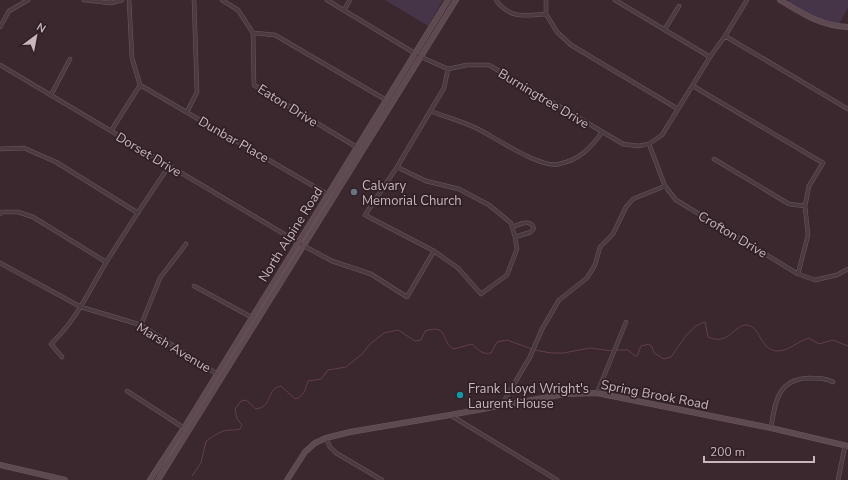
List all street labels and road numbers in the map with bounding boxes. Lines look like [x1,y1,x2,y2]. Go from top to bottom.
street label: Burningtree Drive [495,65,592,133]
street label: Eaton Drive [254,80,321,131]
street label: Dunbar Place [195,112,272,167]
street label: Dorset Drive [112,128,185,182]
street label: North Alpine Road [254,184,327,285]
street label: Crofton Drive [695,207,771,263]
street label: Marsh Avenue [133,319,214,377]
street label: Spring Brook Road [599,376,710,414]

